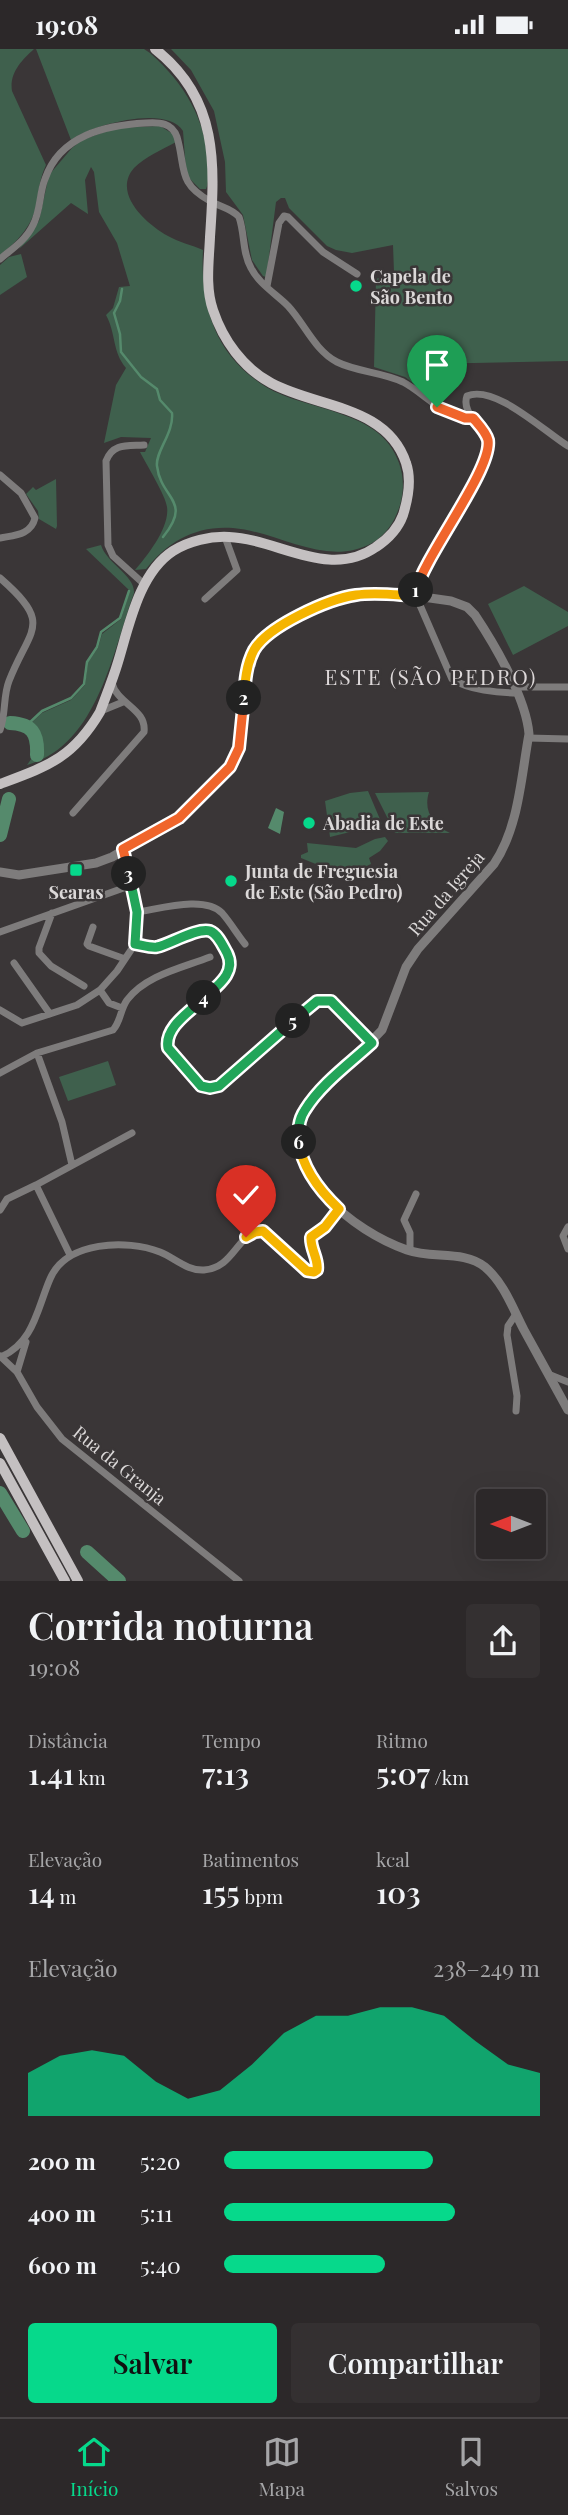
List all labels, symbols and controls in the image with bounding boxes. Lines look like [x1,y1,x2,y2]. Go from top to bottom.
text: 19:08 [35,7,98,42]
place label: Capela de São Bento [370,264,453,309]
marker: Capela de São Bento [348,278,364,294]
pin [407,335,467,407]
icon: arrive [418,346,456,384]
pin: 1 [398,573,434,607]
text: 1 [412,576,419,602]
district label: ESTE (SÃO PEDRO) [324,662,538,690]
pin: 2 [226,681,262,715]
text: 2 [239,684,248,710]
place label: Abadia de Este [322,811,444,835]
marker: Abadia de Este [301,815,317,831]
street label: Rua da Igreja [402,845,490,941]
pin: 3 [111,857,146,891]
place label: Junta de Freguesia de Este (São Pedro) [244,859,403,904]
text: 3 [124,860,133,886]
marker: Searas [68,862,84,878]
marker: Junta de Freguesia de Este (São Pedro) [223,873,239,889]
place label: Searas [49,880,103,904]
pin: 4 [186,981,222,1016]
text: 4 [198,984,209,1010]
pin: 5 [276,1003,310,1039]
text: 5 [288,1007,297,1033]
pin: 6 [282,1125,316,1159]
text: 6 [293,1128,304,1154]
pin [216,1165,276,1237]
icon: check [227,1176,265,1214]
street label: Rua da Granja [68,1420,172,1510]
north arrow [476,1489,546,1559]
map controls [476,1489,546,1559]
text: Corrida noturna [28,1599,314,1650]
button: share [466,1604,540,1678]
text: 19:08 [28,1651,80,1682]
text: Distância [28,1727,108,1753]
text: Tempo [202,1727,261,1753]
text: Ritmo [376,1727,428,1753]
text: 1.41 [28,1753,74,1793]
text: 7:13 [202,1753,249,1793]
text: 5:07 [376,1753,430,1793]
text: km [74,1764,106,1790]
text: /km [430,1764,469,1790]
text: Elevação [28,1846,102,1872]
text: Batimentos [202,1846,299,1872]
text: kcal [376,1846,410,1872]
text: 14 [28,1872,55,1912]
text: 155 [202,1872,240,1912]
text: 103 [376,1872,421,1912]
text: m [55,1883,76,1909]
text: bpm [240,1883,283,1909]
text: Elevação [28,1952,118,1983]
text: 238–249 m [433,1952,540,1983]
text: 200 m [28,2145,96,2176]
text: 5:20 [140,2145,180,2176]
text: 400 m [28,2197,96,2228]
text: 5:11 [140,2197,173,2228]
text: 600 m [28,2249,97,2280]
text: 5:40 [140,2249,181,2280]
button: Salvar [28,2323,277,2403]
button: Compartilhar [291,2323,540,2403]
tab: Início [70,2433,119,2501]
tab: Mapa [258,2433,305,2501]
tab: Salvos [445,2433,498,2501]

